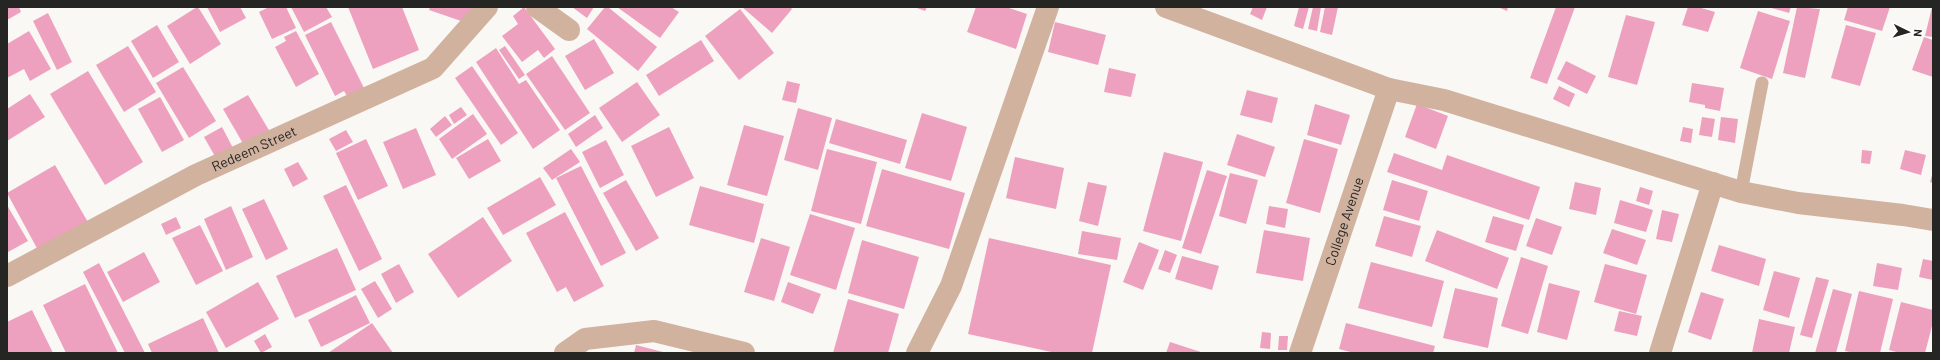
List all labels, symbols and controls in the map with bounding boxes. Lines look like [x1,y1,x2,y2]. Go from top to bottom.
north arrow [1888,12,1928,52]
text: N [1912,29,1925,37]
street label: Redeem Street [209,122,299,175]
street label: College Avenue [1321,175,1367,268]

